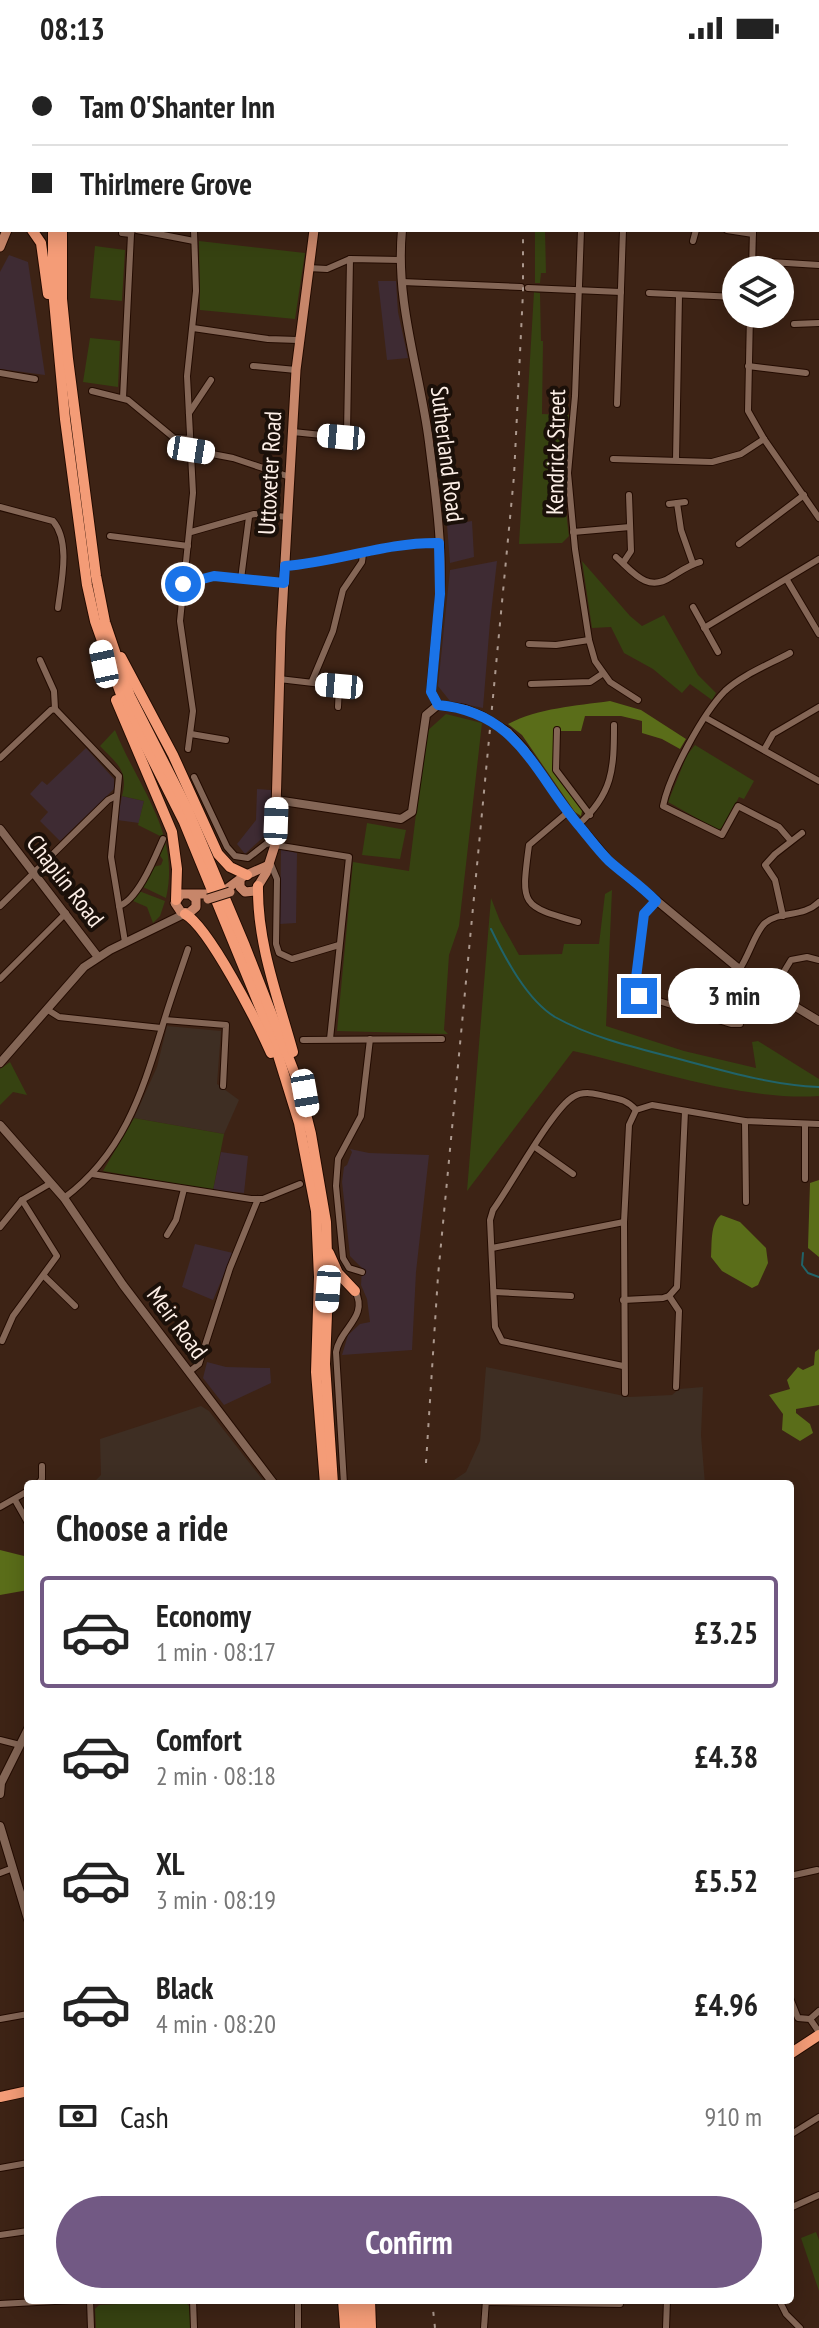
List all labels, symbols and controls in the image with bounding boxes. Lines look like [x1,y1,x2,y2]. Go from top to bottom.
text: 08:13 [40,9,105,48]
text: Tam O'Shanter Inn [80,87,275,126]
text: Thirlmere Grove [80,164,252,203]
map controls [722,256,794,328]
button: layers [722,256,794,328]
street label: Sutherland Road [424,384,471,524]
street label: Kendrick Street [539,389,572,515]
street label: Uttoxeter Road [251,410,288,536]
car [316,423,366,451]
car [165,434,217,466]
route start [165,566,201,602]
car [87,638,121,690]
car [314,672,364,700]
car [263,797,289,845]
street label: Chaplin Road [20,828,111,933]
callout: 3 min [667,968,799,1024]
route end [621,978,657,1014]
text: 3 min [708,979,760,1012]
car [289,1067,321,1119]
car [314,1264,342,1314]
street label: Meir Road [140,1280,215,1365]
text: Choose a ride [56,1504,228,1551]
icon: car [60,1596,132,1668]
text: Economy [156,1596,251,1635]
text: £3.25 [694,1613,758,1652]
text: 1 min · 08:17 [156,1635,276,1668]
icon: car [60,1720,132,1792]
text: Comfort [156,1720,242,1759]
text: £4.38 [694,1737,758,1776]
text: 2 min · 08:18 [156,1759,276,1792]
icon: car [60,1844,132,1916]
text: XL [156,1844,185,1883]
text: £5.52 [694,1861,758,1900]
text: 3 min · 08:19 [156,1883,276,1916]
icon: car [60,1968,132,2040]
text: Black [156,1968,213,2007]
text: £4.96 [694,1985,758,2024]
text: 4 min · 08:20 [156,2007,276,2040]
icon: cash [56,2094,100,2138]
text: Cash [120,2097,169,2136]
text: 910 m [704,2100,762,2133]
button: Confirm [56,2196,762,2288]

